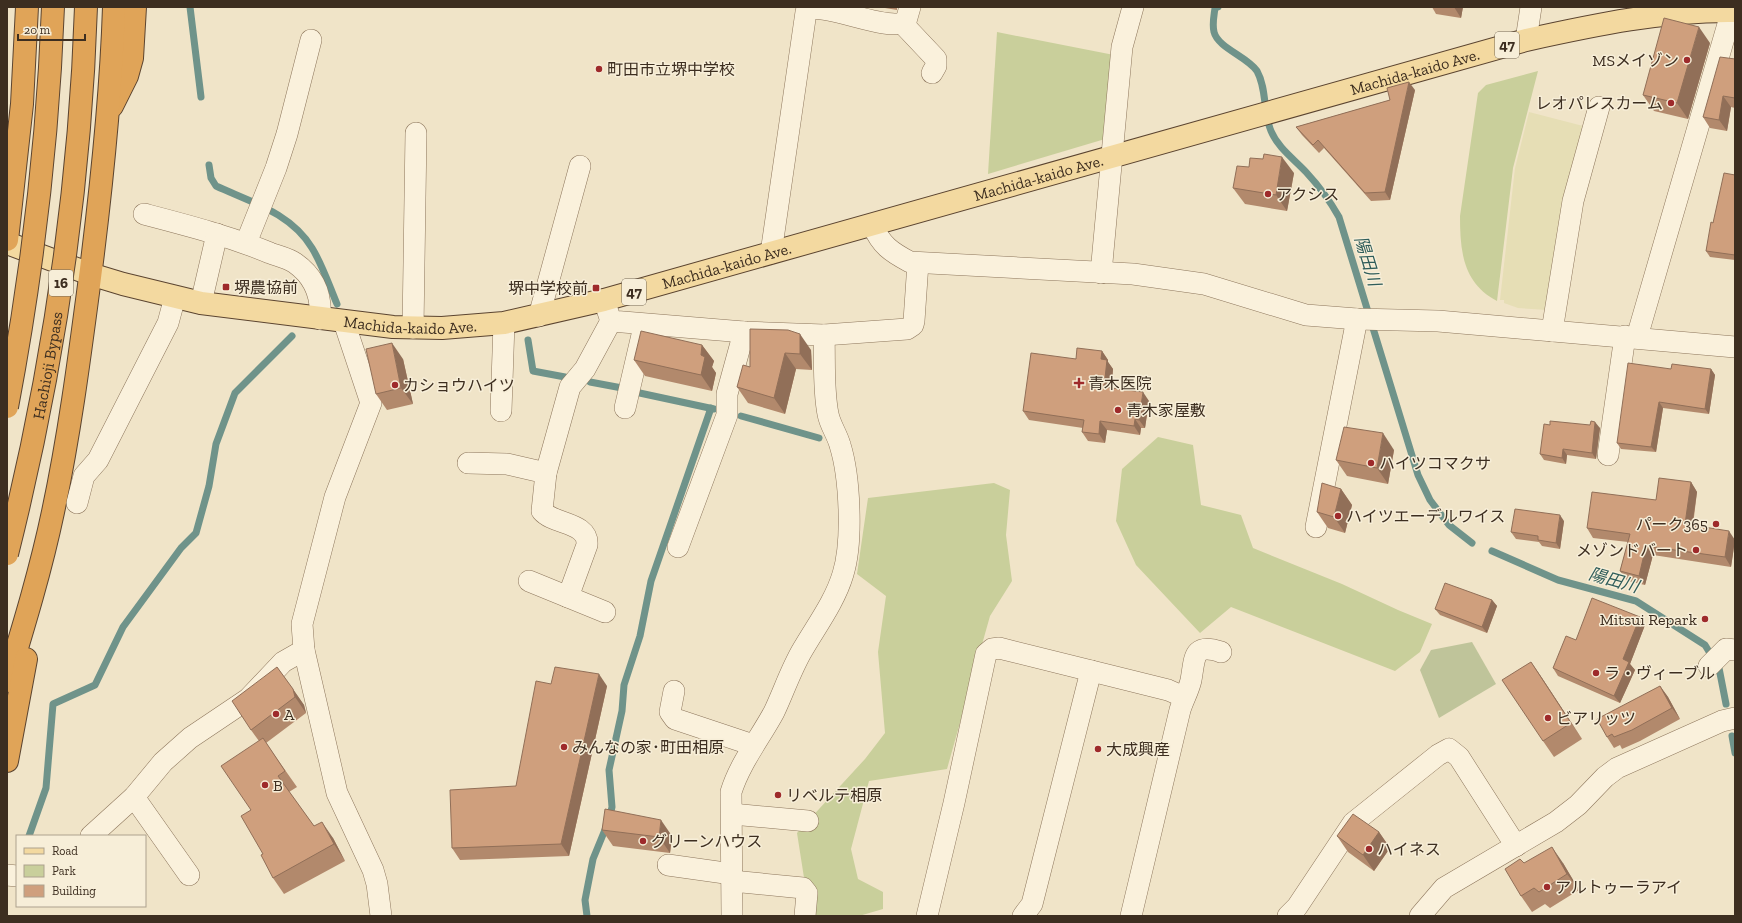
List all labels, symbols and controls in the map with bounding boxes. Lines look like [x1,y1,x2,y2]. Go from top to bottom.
scale bar [18,16,85,42]
text: 20 m [24,23,51,37]
road number: 47 [1495,32,1519,58]
street label: Machida-kaido Ave. [1348,44,1481,99]
place label: MSメイゾン [1592,51,1679,70]
marker: MSメイゾン [1682,55,1692,65]
place label: 町田市立堺中学校 [607,60,735,79]
marker: 町田市立堺中学校 [594,64,604,74]
place label: レオパレスカーム [1535,94,1663,113]
marker: レオパレスカーム [1666,98,1676,108]
street label: Machida-kaido Ave. [972,150,1105,205]
place label: アクシス [1276,185,1339,204]
marker: アクシス [1263,189,1273,199]
water label: 陽田川 [1351,234,1386,290]
street label: Machida-kaido Ave. [660,238,793,293]
road number: 16 [49,270,73,296]
place label: 堺農協前 [234,278,298,297]
place label: 堺中学校前 [508,279,588,298]
road number: 47 [622,279,646,305]
marker: 堺農協前 [221,282,231,292]
marker: 堺中学校前 [591,283,601,293]
street label: Hachioji Bypass [28,310,66,421]
street label: Machida-kaido Ave. [343,311,477,338]
place label: 青木医院 [1088,374,1152,393]
place label: カショウハイツ [403,376,515,395]
marker: 青木医院 [1073,377,1085,389]
marker: カショウハイツ [390,380,400,390]
place label: 青木家屋敷 [1126,401,1206,420]
marker: 青木家屋敷 [1113,405,1123,415]
place label: ハイツコマクサ [1379,454,1491,473]
marker: ハイツコマクサ [1366,458,1376,468]
place label: ハイツエーデルワイス [1346,507,1505,526]
marker: ハイツエーデルワイス [1333,511,1343,521]
place label: パーク365 [1635,515,1708,534]
marker: パーク365 [1711,519,1721,529]
place label: メゾンドバート [1576,541,1688,560]
marker: メゾンドバート [1691,545,1701,555]
water label: 陽田川 [1587,563,1643,597]
place label: Mitsui Repark [1600,610,1698,629]
marker: Mitsui Repark [1700,614,1710,624]
place label: ラ・ヴィーブル [1604,664,1715,683]
marker: ラ・ヴィーブル [1591,668,1601,678]
place label: A [284,705,295,724]
marker: A [271,709,281,719]
place label: ビアリッツ [1556,709,1636,728]
marker: ビアリッツ [1543,713,1553,723]
place label: みんなの家･町田相原 [572,738,724,757]
place label: 大成興産 [1106,740,1170,759]
marker: みんなの家･町田相原 [559,742,569,752]
marker: 大成興産 [1093,744,1103,754]
place label: B [273,776,283,795]
marker: B [260,780,270,790]
place label: リベルテ相原 [786,786,882,805]
marker: リベルテ相原 [773,790,783,800]
place label: グリーンハウス [651,832,762,851]
legend [16,835,146,907]
marker: グリーンハウス [638,836,648,846]
place label: ハイネス [1377,840,1441,859]
text: Road [52,844,78,858]
marker: ハイネス [1364,844,1374,854]
text: Park [52,864,77,878]
place label: アルトゥーラアイ [1555,878,1682,897]
marker: アルトゥーラアイ [1542,882,1552,892]
text: Building [52,884,96,898]

